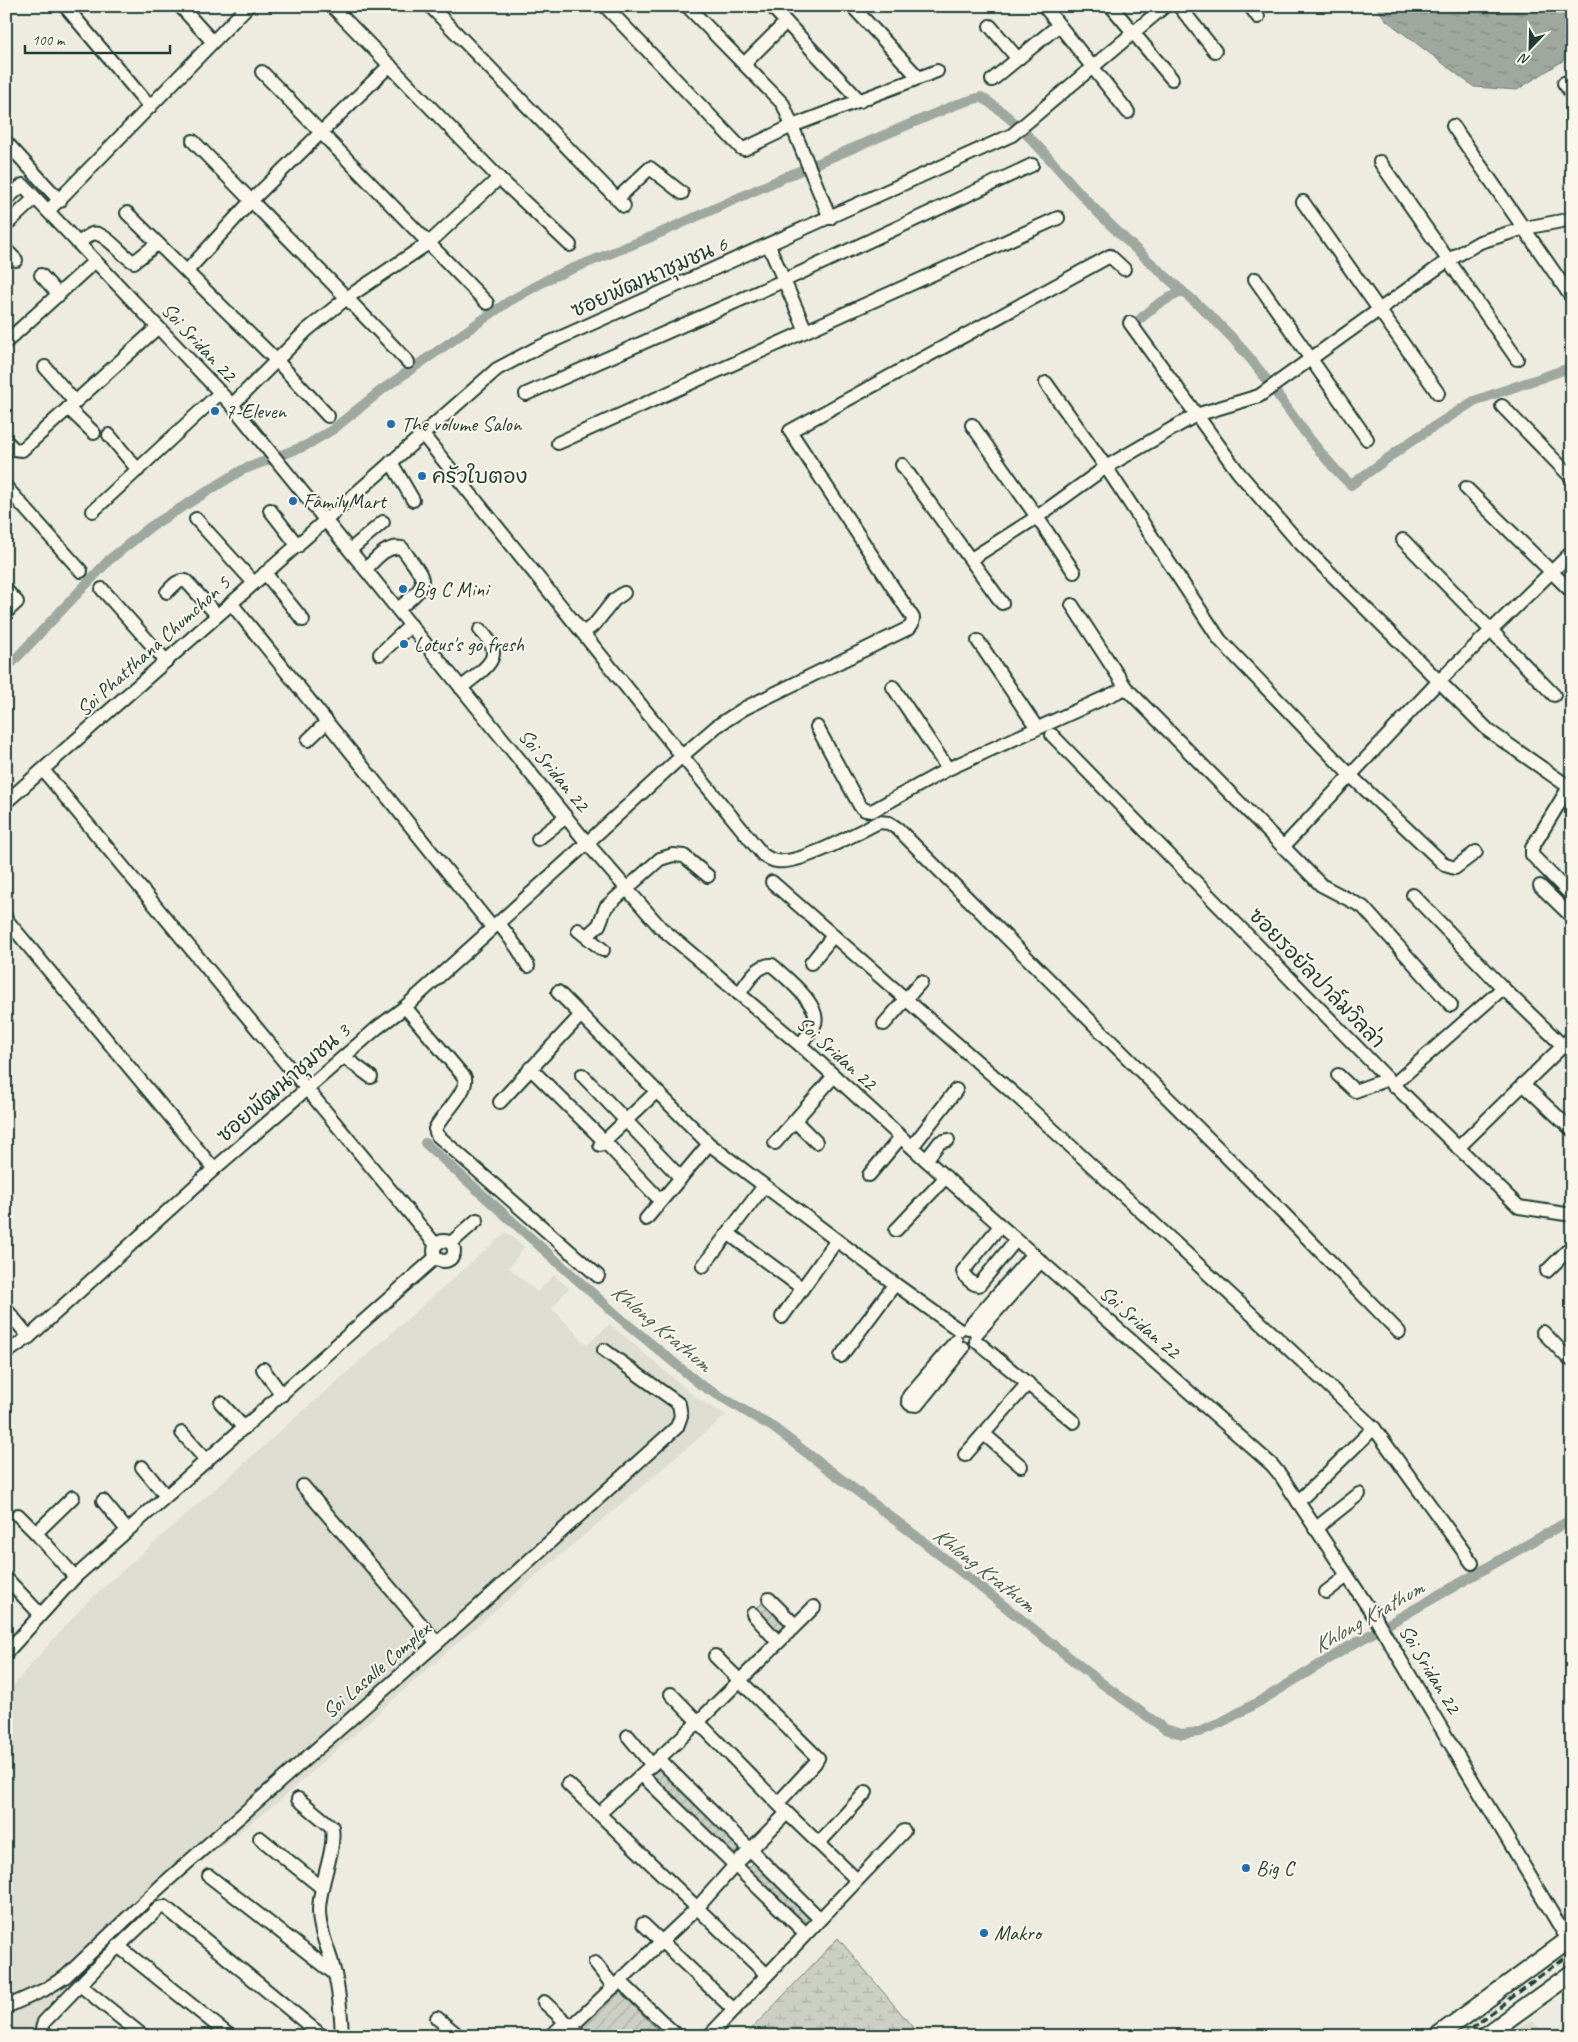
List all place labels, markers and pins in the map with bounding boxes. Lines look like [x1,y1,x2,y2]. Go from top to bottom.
place label: 7-Eleven [225,398,288,424]
marker: 7-Eleven [209,405,221,417]
place label: The volume Salon [401,411,523,437]
marker: The volume Salon [385,418,397,430]
place label: ครัวใบตอง [432,463,528,489]
marker: ครัวใบตอง [416,470,428,482]
place label: FamilyMart [303,488,388,514]
marker: FamilyMart [287,495,299,507]
place label: Big C Mini [413,576,491,602]
marker: Big C Mini [397,583,409,595]
place label: Lotus's go fresh [414,631,525,657]
marker: Lotus's go fresh [398,638,410,650]
place label: Big C [1256,1855,1297,1881]
marker: Big C [1240,1862,1252,1874]
place label: Makro [994,1920,1044,1946]
marker: Makro [978,1927,990,1939]

